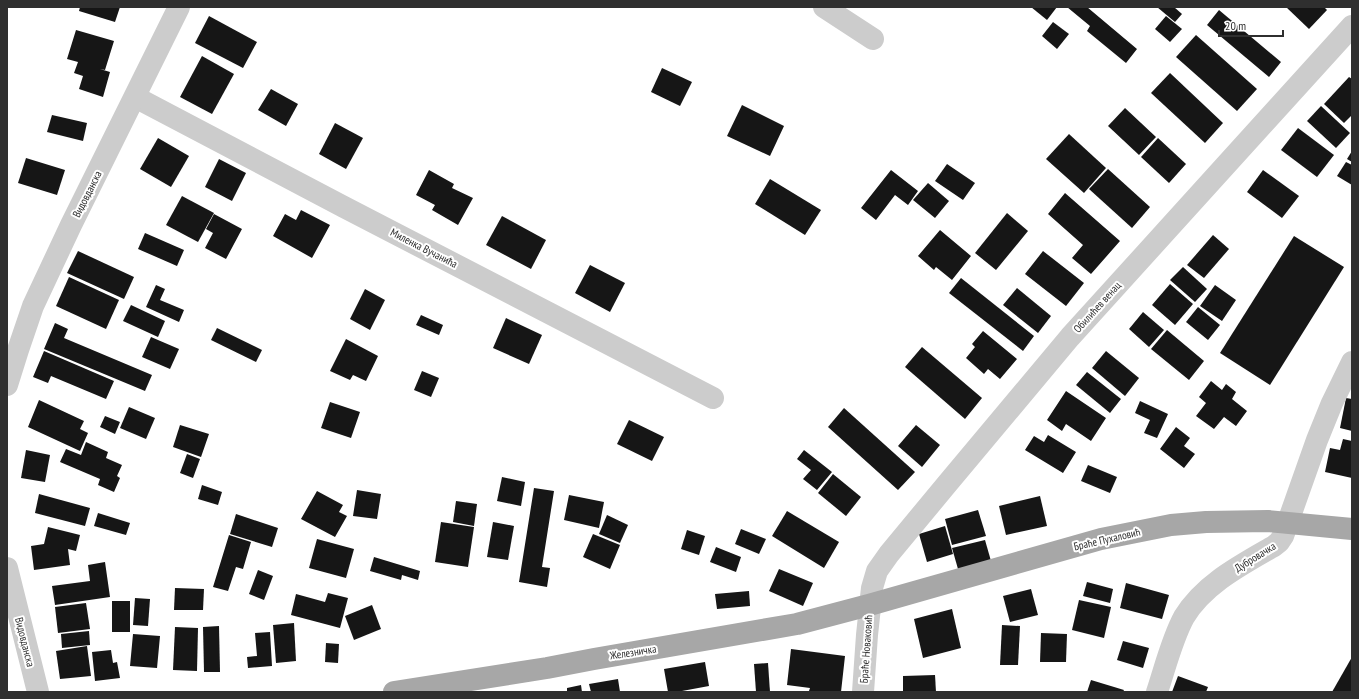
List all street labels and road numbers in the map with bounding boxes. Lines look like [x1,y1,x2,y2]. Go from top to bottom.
street label: Видовданска [69,168,105,220]
street label: Миленка Вучанића [388,225,460,271]
street label: Обилићев венац [1070,278,1124,336]
street label: Браће Пухаловић [1072,524,1142,553]
street label: Дубровачка [1232,539,1278,575]
street label: Браће Новаковић [857,614,875,684]
street label: Видовданска [12,616,38,668]
street label: Железничка [608,641,657,663]

